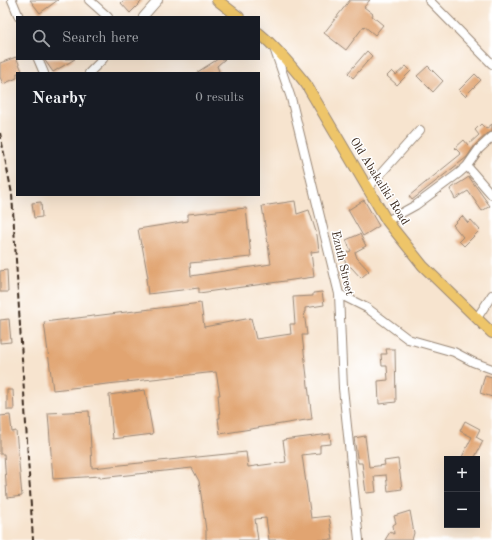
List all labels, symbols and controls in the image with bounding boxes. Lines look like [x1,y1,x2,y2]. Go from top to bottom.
search box [16,16,260,60]
icon: search [30,27,52,49]
text: Search here [62,31,139,46]
text: Nearby [32,90,87,107]
text: 0 results [195,91,244,104]
street label: Old Abakaliki Road [347,136,411,227]
street label: Ezuth Street [329,230,355,297]
map controls [444,456,480,528]
button: + [444,456,480,492]
button: − [444,492,480,528]

